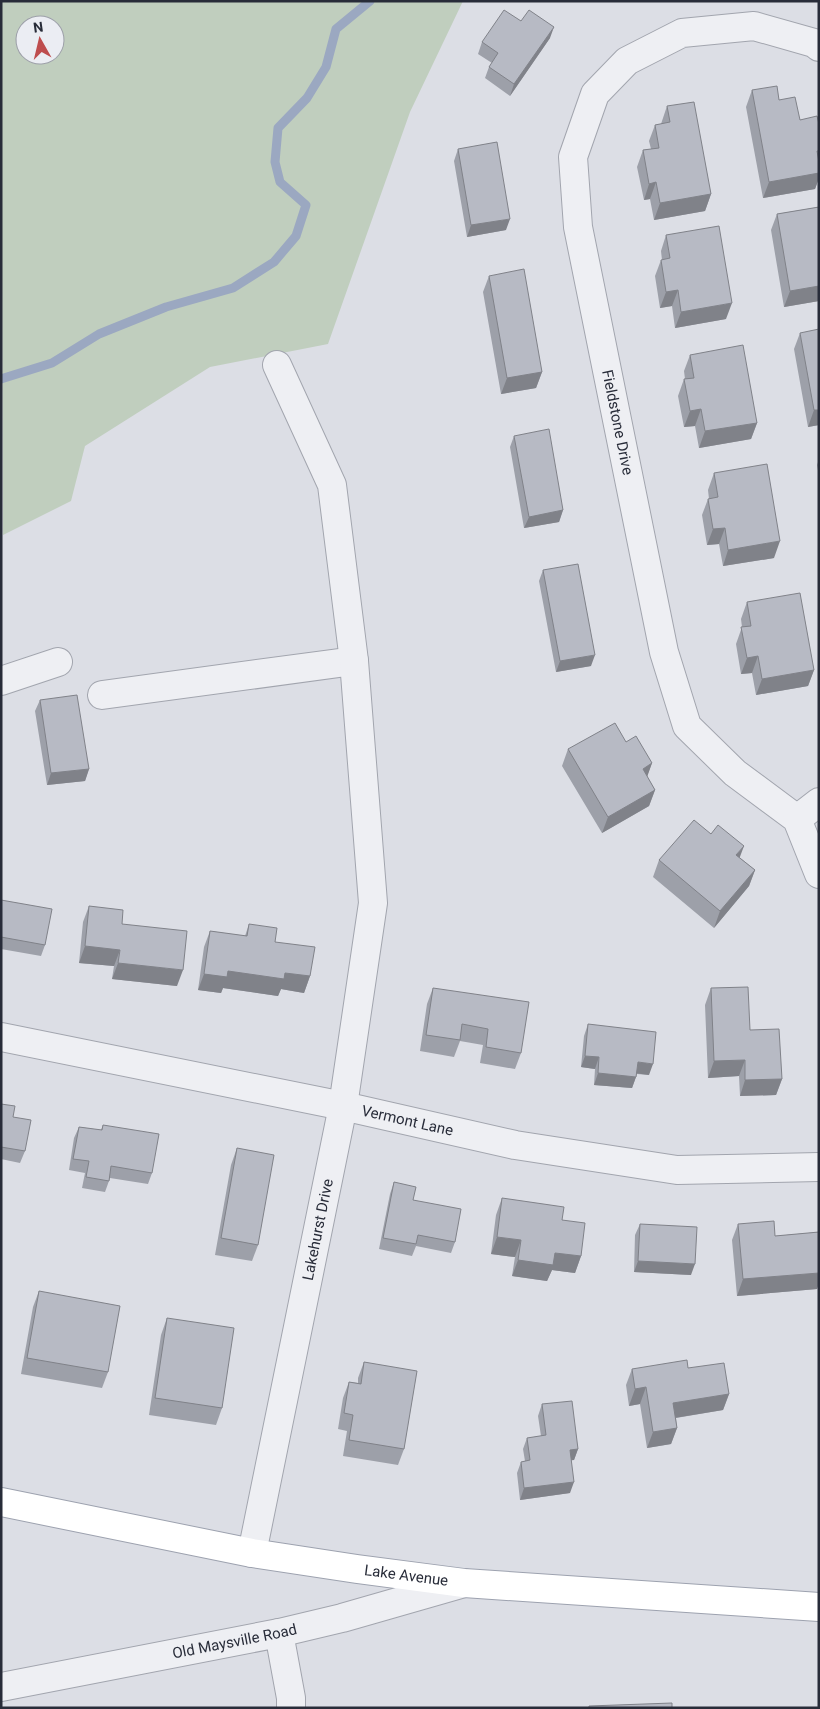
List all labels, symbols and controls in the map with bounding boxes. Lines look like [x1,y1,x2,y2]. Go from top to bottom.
north arrow [15,15,65,65]
text: N [32,19,44,36]
street label: Fieldstone Drive [598,368,637,477]
street label: Vermont Lane [360,1102,455,1140]
street label: Lakehurst Drive [299,1177,337,1282]
street label: Lake Avenue [363,1561,449,1590]
street label: Old Maysville Road [171,1620,299,1663]

